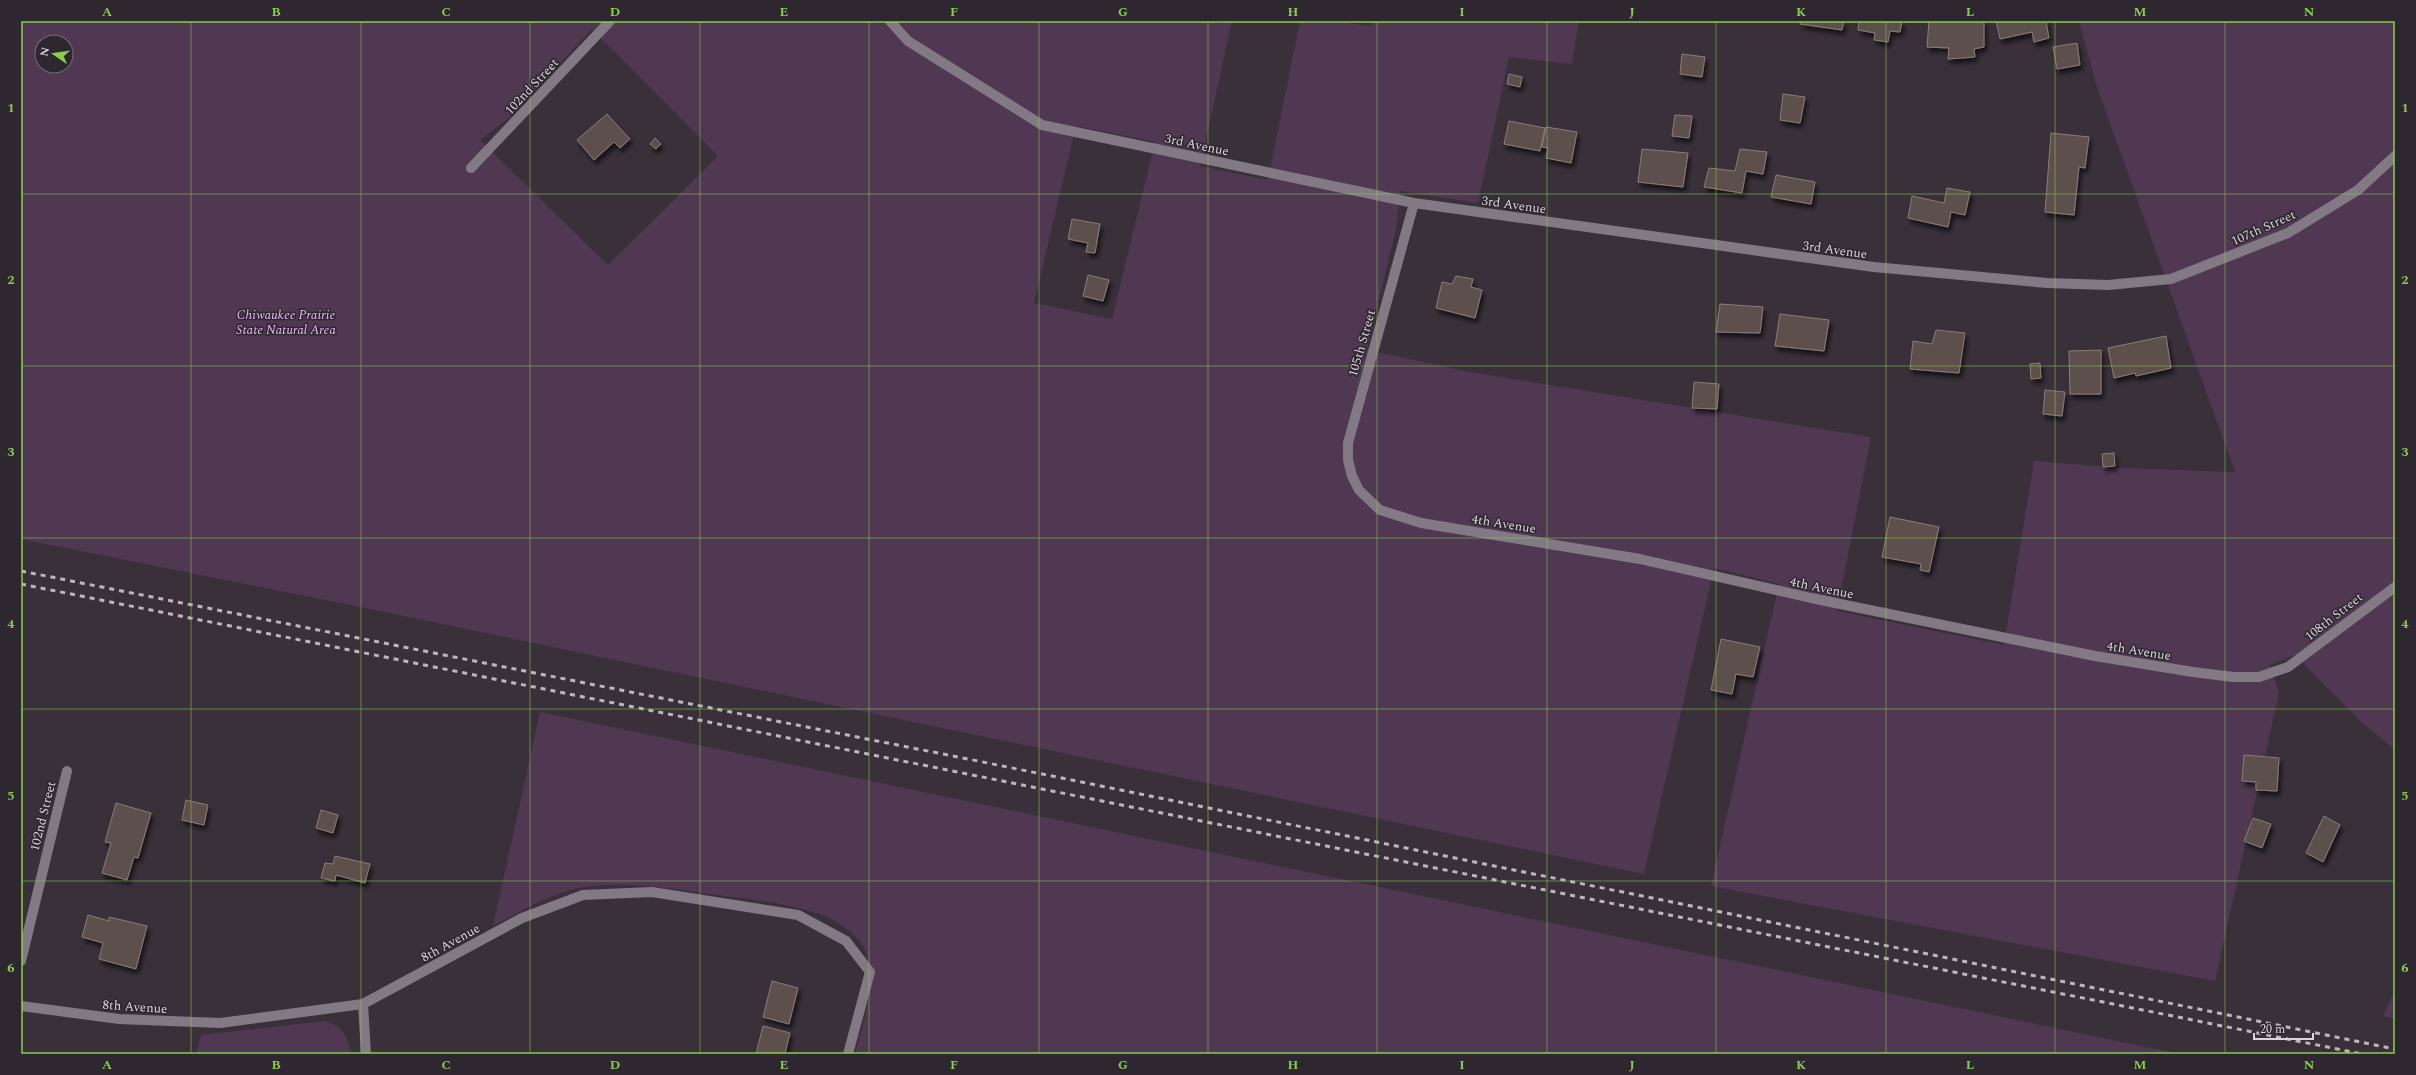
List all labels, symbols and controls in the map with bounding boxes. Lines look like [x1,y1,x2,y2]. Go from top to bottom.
text: A [102,2,112,22]
text: B [271,2,281,22]
text: C [441,2,451,22]
text: D [610,2,620,22]
text: E [780,2,789,22]
text: F [950,2,958,22]
text: G [1118,2,1128,22]
text: H [1288,2,1299,22]
text: I [1459,2,1465,22]
text: J [1629,2,1635,22]
text: K [1796,2,1806,22]
text: L [1966,2,1974,22]
text: M [2134,2,2147,22]
text: N [2304,2,2315,22]
north arrow [34,34,74,74]
text: N [35,46,54,58]
street label: 102nd Street [500,53,564,120]
text: 1 [7,98,15,118]
text: 1 [2401,98,2409,118]
street label: 3rd Avenue [1163,128,1231,162]
street label: 3rd Avenue [1480,191,1547,219]
street label: 107th Street [2228,205,2299,251]
street label: 3rd Avenue [1801,236,1868,264]
text: 2 [7,270,15,290]
text: 2 [2401,270,2409,290]
park label: Chiwaukee Prairie State Natural Area [236,305,336,340]
street label: 105th Street [1343,307,1381,379]
text: 3 [7,442,15,462]
text: 3 [2401,442,2409,462]
street label: 4th Avenue [1470,509,1537,539]
street label: 4th Avenue [1788,571,1856,605]
street label: 108th Street [2300,587,2367,646]
text: 4 [7,614,15,634]
text: 4 [2401,614,2409,634]
street label: 4th Avenue [2105,636,2172,666]
street label: 102nd Street [25,779,61,853]
text: 5 [7,786,15,806]
text: 5 [2401,786,2409,806]
street label: 8th Avenue [417,918,484,967]
text: 6 [7,958,15,978]
text: 6 [2401,958,2409,978]
street label: 8th Avenue [102,995,168,1019]
scale bar [2254,1015,2313,1041]
text: 20 m [2260,1020,2285,1039]
text: A [102,1055,112,1075]
text: B [271,1055,281,1075]
text: C [441,1055,451,1075]
text: D [610,1055,620,1075]
text: E [780,1055,789,1075]
text: F [950,1055,958,1075]
text: G [1118,1055,1128,1075]
text: H [1288,1055,1299,1075]
text: I [1459,1055,1465,1075]
text: J [1629,1055,1635,1075]
text: K [1796,1055,1806,1075]
text: L [1966,1055,1974,1075]
text: M [2134,1055,2147,1075]
text: N [2304,1055,2315,1075]

